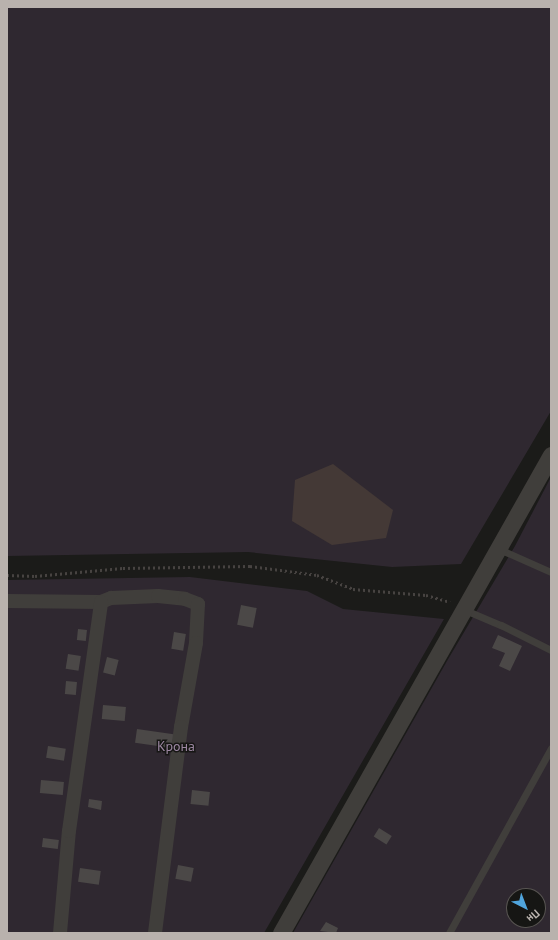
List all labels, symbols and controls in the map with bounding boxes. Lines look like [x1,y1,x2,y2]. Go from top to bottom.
park label: Крона [157,738,195,754]
north arrow [506,888,546,928]
text: Пн [524,907,543,926]

